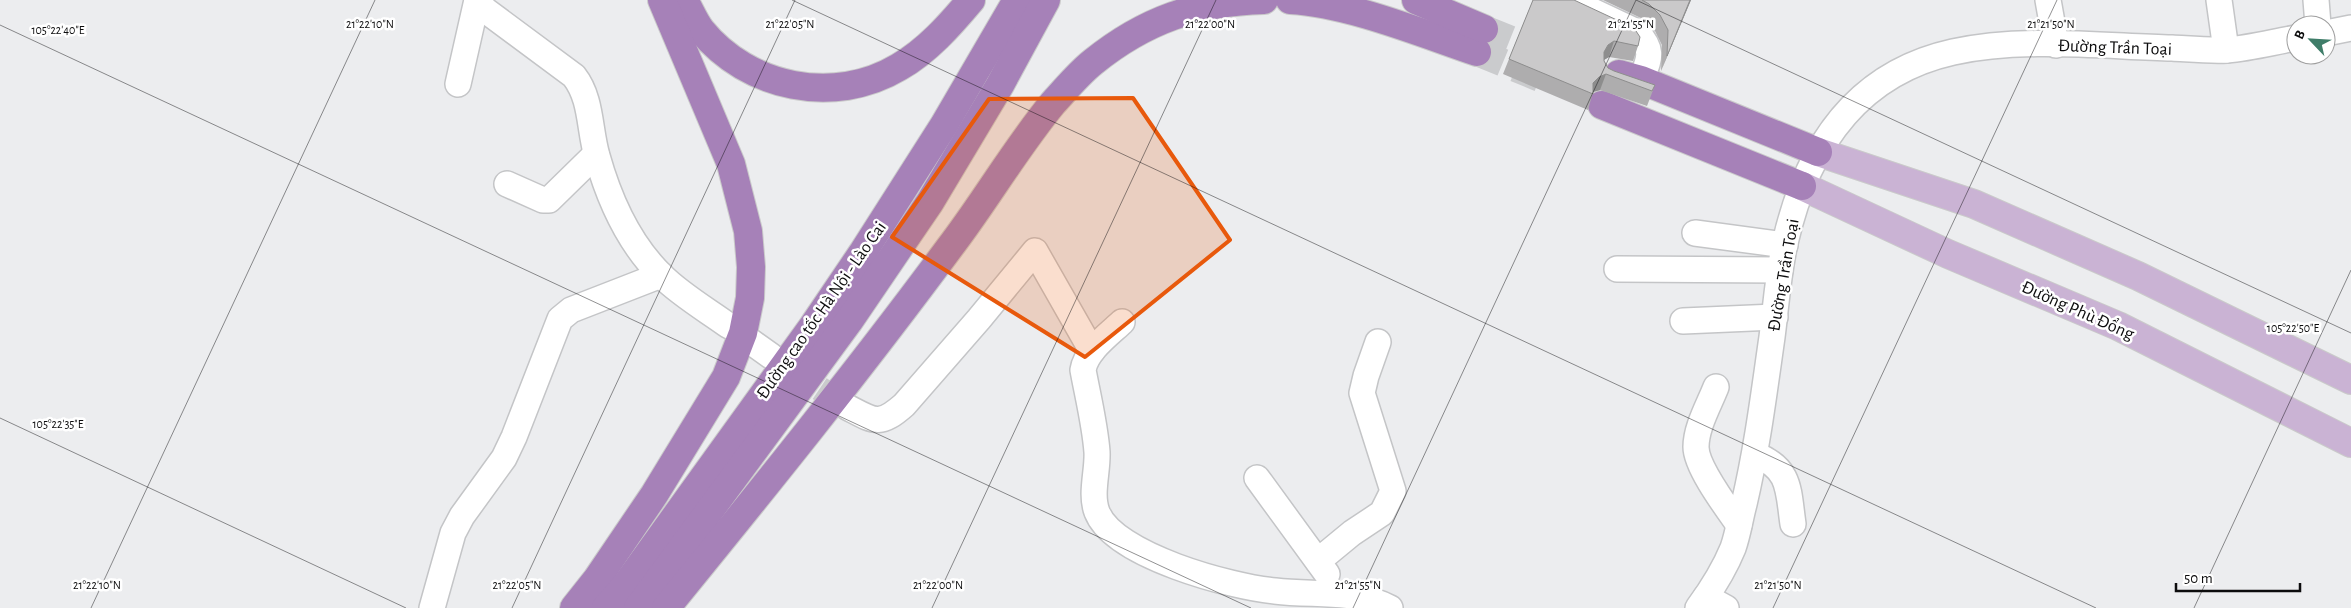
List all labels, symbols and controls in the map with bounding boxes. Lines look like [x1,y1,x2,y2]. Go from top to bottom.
north arrow [2286,15,2336,65]
text: 21°22'10"N [346,18,394,30]
text: 21°22'05"N [766,18,814,30]
text: 21°22'00"N [1185,18,1235,30]
text: 21°21'55"N [1608,18,1654,30]
text: 21°21'50"N [2027,18,2075,30]
text: 105°22'40"E [31,24,85,36]
text: B [2292,28,2308,42]
street label: Đường Trần Toại [2057,36,2172,59]
street label: Đường Trần Toại [1764,217,1803,333]
street label: Đường cao tốc Hà Nội - Lào Cai [753,218,890,403]
street label: Đường Phù Đổng [2019,276,2138,344]
text: 105°22'50"E [2267,322,2319,334]
text: 105°22'35"E [32,418,84,430]
scale bar [2176,560,2300,592]
text: 50 m [2184,571,2213,586]
text: 21°22'10"N [73,579,121,591]
text: 21°22'05"N [493,579,541,591]
text: 21°22'00"N [913,579,963,591]
text: 21°21'55"N [1335,579,1381,591]
text: 21°21'50"N [1754,579,1802,591]

